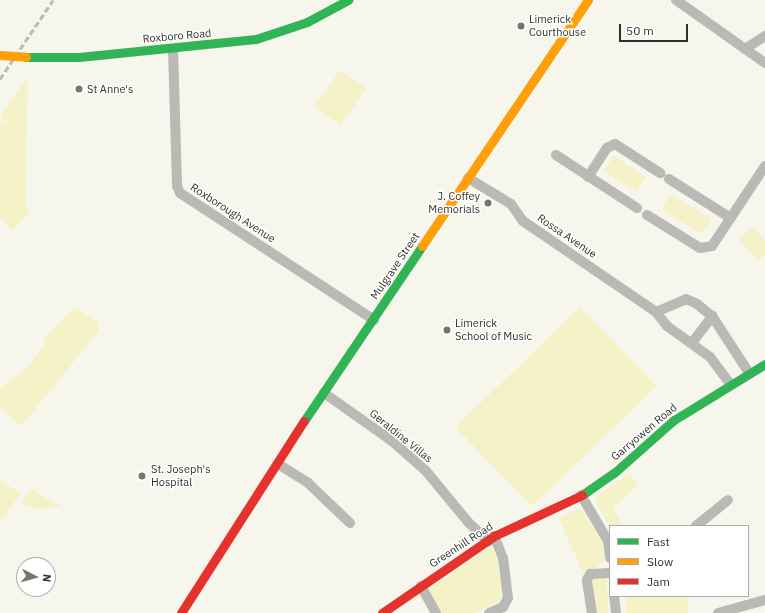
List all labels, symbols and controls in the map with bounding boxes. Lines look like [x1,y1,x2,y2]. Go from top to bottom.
place label: Limerick Courthouse [529,13,586,39]
scale bar [621,16,690,42]
marker: Limerick Courthouse [516,21,526,31]
text: 50 m [626,23,654,38]
street label: Roxboro Road [142,26,212,46]
place label: St Anne's [87,82,133,96]
marker: St Anne's [74,84,84,94]
street label: Roxborough Avenue [188,181,278,245]
place label: J. Coffey Memorials [428,190,480,216]
marker: J. Coffey Memorials [483,198,493,208]
street label: Rossa Avenue [535,211,599,261]
street label: Mulgrave Street [368,230,422,302]
place label: Limerick School of Music [455,317,532,343]
marker: Limerick School of Music [442,325,452,335]
street label: Garryowen Road [608,401,680,463]
street label: Geraldine Villas [367,407,435,465]
place label: St. Joseph's Hospital [151,463,210,489]
marker: St. Joseph's Hospital [136,470,148,482]
street label: Greenhill Road [427,520,495,570]
legend [609,525,749,597]
text: Fast [647,534,670,549]
text: Slow [647,554,673,569]
north arrow [16,557,56,597]
text: N [40,573,54,583]
text: Jam [647,574,670,589]

